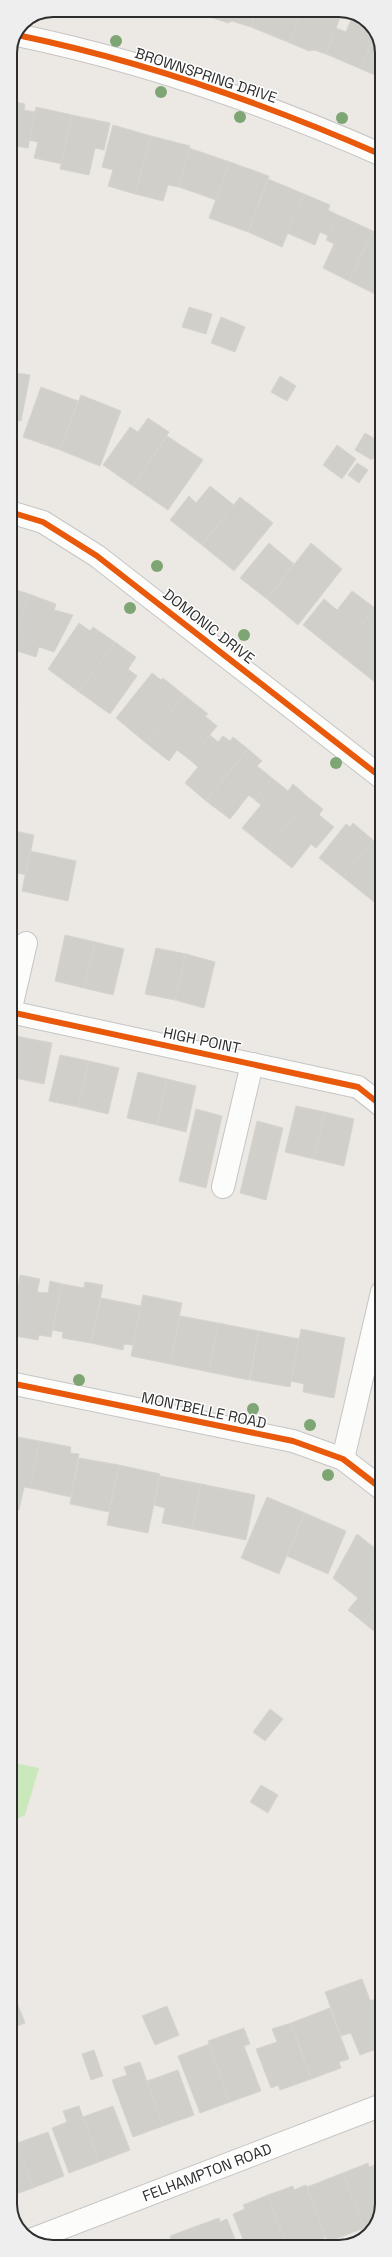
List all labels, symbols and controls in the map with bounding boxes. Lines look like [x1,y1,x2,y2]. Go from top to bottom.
street label: BROWNSPRING DRIVE [133,43,279,107]
street label: DOMONIC DRIVE [159,584,259,668]
street label: HIGH POINT [162,1023,243,1057]
street label: MONTBELLE ROAD [140,1387,268,1433]
street label: FELHAMPTON ROAD [140,2139,274,2205]

